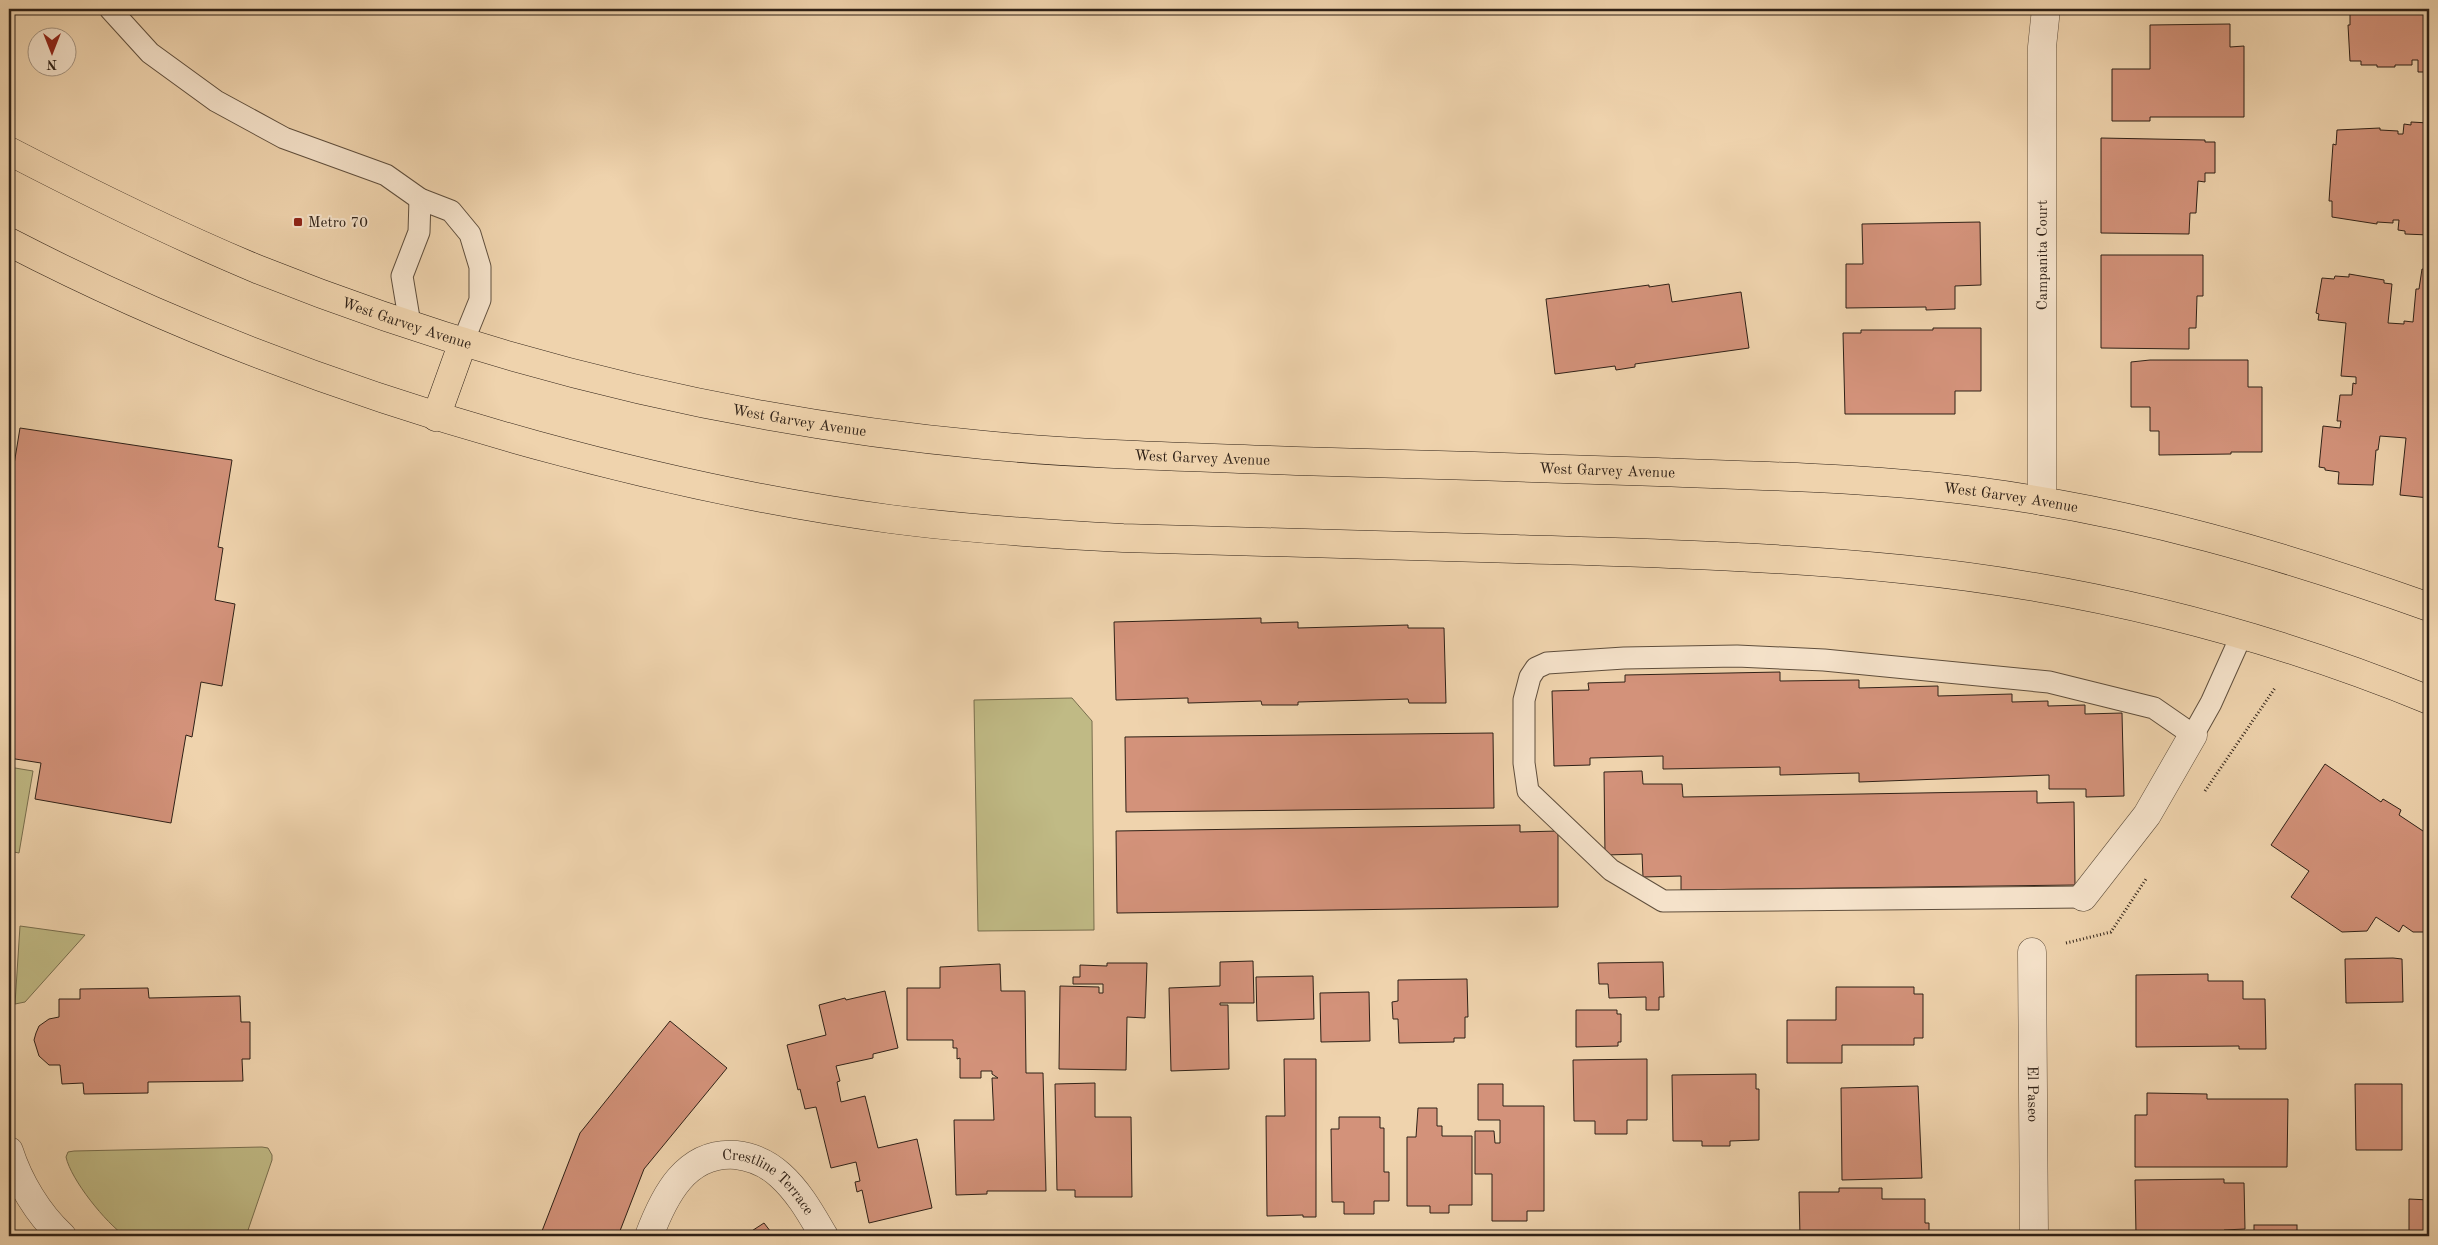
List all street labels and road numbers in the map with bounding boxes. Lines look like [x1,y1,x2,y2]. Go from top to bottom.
street label: Campanita Court [2036,200,2051,310]
street label: West Garvey Avenue [339,296,473,353]
street label: West Garvey Avenue [731,403,867,440]
street label: West Garvey Avenue [1134,449,1270,469]
street label: West Garvey Avenue [1539,462,1675,482]
street label: West Garvey Avenue [1943,482,2079,516]
street label: El Paseo [2024,1066,2039,1122]
street label: Crestline Terrace [722,1149,816,1218]

